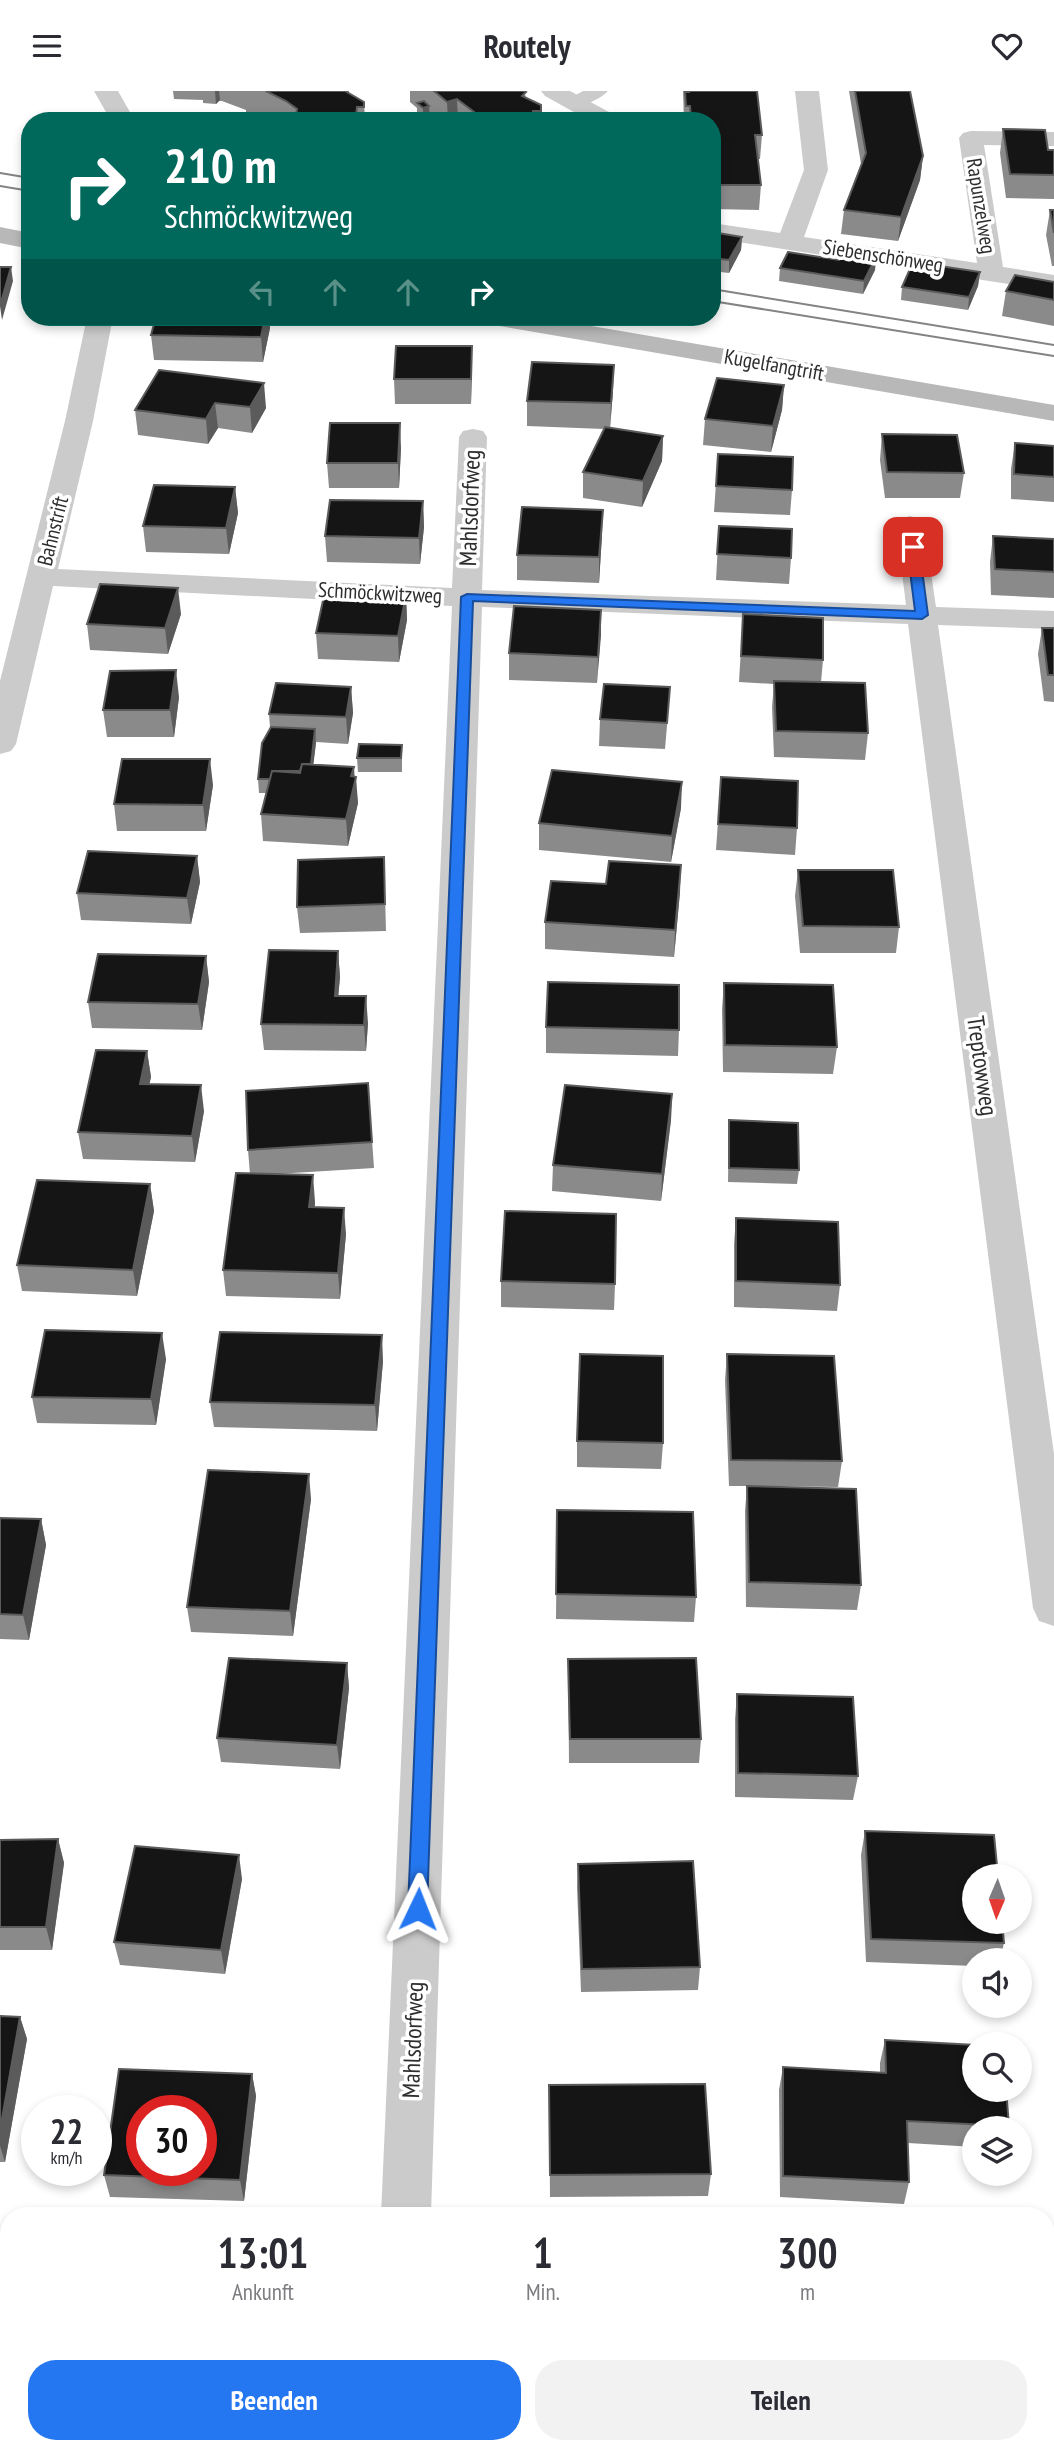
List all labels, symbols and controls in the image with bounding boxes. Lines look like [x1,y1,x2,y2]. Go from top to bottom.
text: Routely [484,25,570,67]
icon: menu [28,27,66,65]
icon: heart [988,27,1026,65]
text: 210 m [164,133,277,197]
icon: right [49,140,140,231]
street label: Rapunzelweg [961,156,1002,256]
text: Schmöckwitzweg [164,195,353,237]
street label: Siebenschönweg [821,233,945,278]
icon: left [243,273,281,311]
icon: ahead [316,273,354,311]
icon: ahead [389,273,427,311]
icon: right [462,273,500,311]
street label: Kugelfangtrift [722,342,826,387]
street label: Mahlsdorfweg [452,449,487,567]
street label: Bahnstrift [31,493,74,569]
pin [883,517,943,577]
icon: arrive [894,528,932,566]
street label: Schmöckwitzweg [317,576,443,609]
street label: Treptowweg [960,1014,1005,1118]
north arrow [962,1864,1032,1934]
map controls [962,1864,1032,2186]
position arrow [381,1872,455,1946]
button: sound [962,1948,1032,2018]
street label: Mahlsdorfweg [395,1981,430,2099]
button: search [962,2032,1032,2102]
speed limit sign: 30 [126,2095,217,2186]
text: 22 [50,2108,83,2154]
button: layers [962,2116,1032,2186]
text: km/h [51,2146,82,2169]
text: 13:01 [218,2225,308,2280]
text: 1 [533,2225,553,2280]
text: 300 [777,2225,837,2280]
text: Ankunft [232,2277,294,2306]
text: Min. [526,2277,560,2306]
text: m [800,2277,815,2306]
button: Beenden [28,2360,521,2440]
button: Teilen [535,2360,1027,2440]

